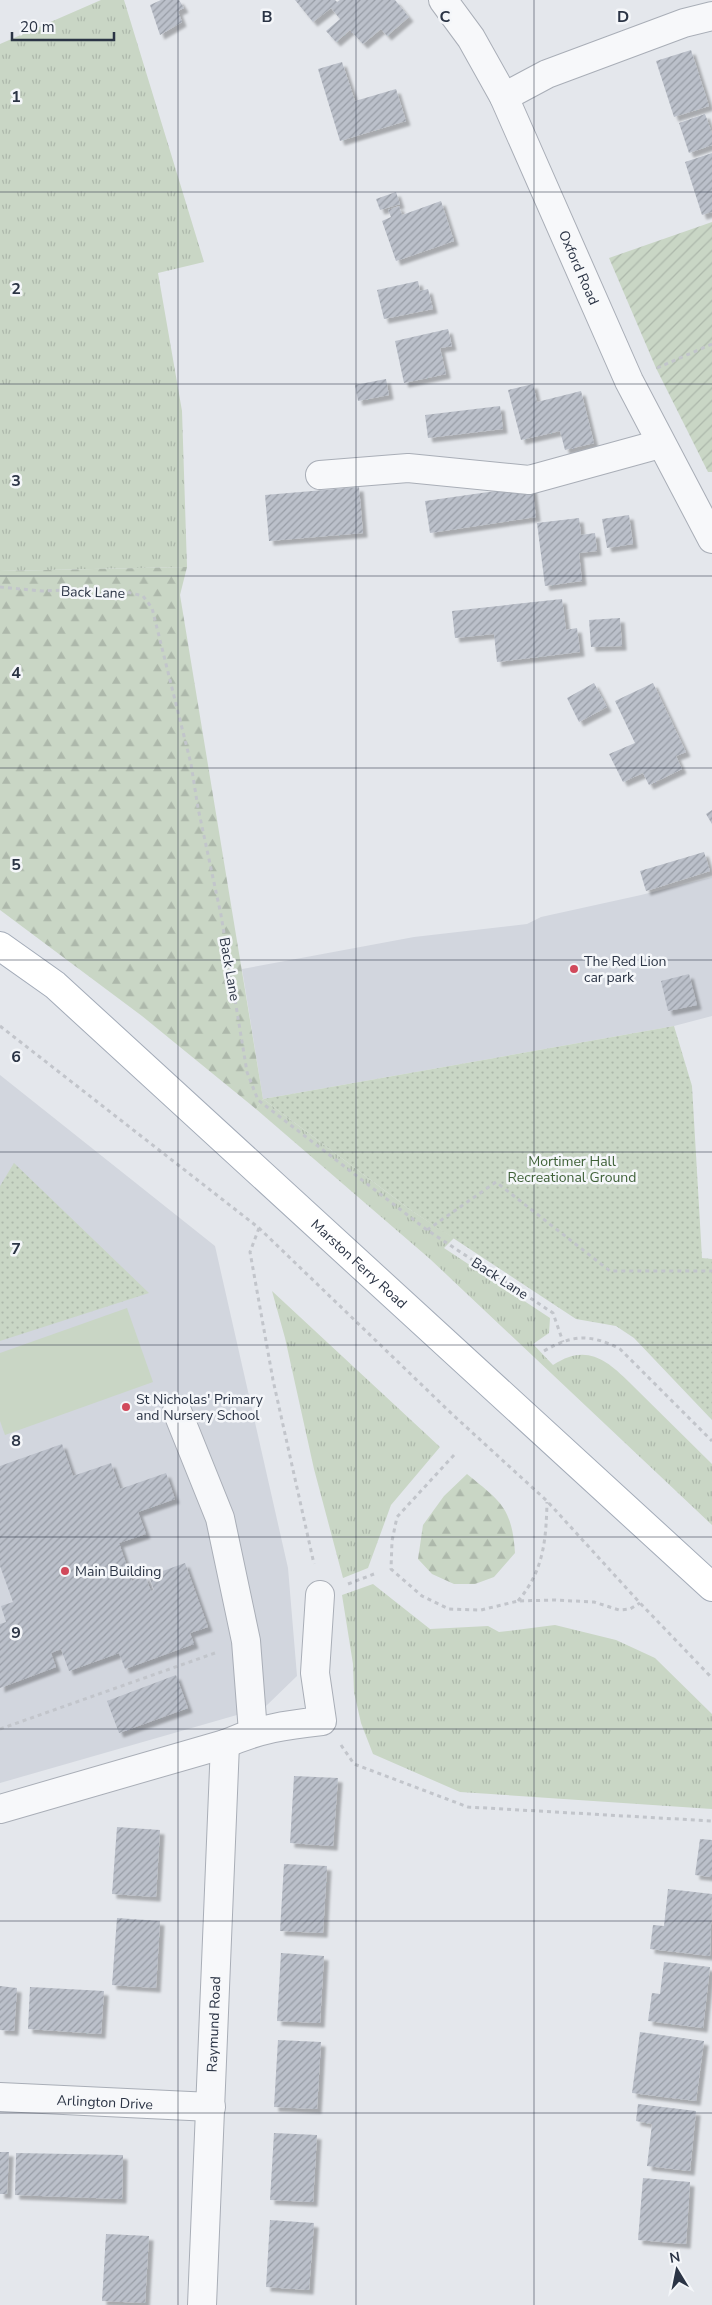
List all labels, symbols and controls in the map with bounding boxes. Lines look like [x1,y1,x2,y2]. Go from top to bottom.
text: B [261,6,273,28]
text: C [440,6,451,28]
text: D [617,6,629,28]
scale bar [12,10,115,42]
text: 20 m [20,17,55,37]
text: 1 [11,86,21,108]
street label: Oxford Road [554,227,603,308]
text: 2 [11,278,21,300]
text: 3 [11,470,21,492]
street label: Back Lane [60,582,125,603]
text: 4 [11,662,21,684]
text: 5 [11,854,21,876]
street label: Back Lane [215,936,244,1002]
place label: The Red Lion car park [584,952,666,987]
marker: The Red Lion car park [568,963,580,975]
text: 6 [11,1046,21,1068]
park label: Mortimer Hall Recreational Ground [508,1152,636,1187]
street label: Marston Ferry Road [307,1215,411,1313]
text: 7 [11,1238,21,1260]
street label: Back Lane [468,1253,532,1304]
place label: St Nicholas' Primary and Nursery School [136,1390,264,1425]
marker: St Nicholas' Primary and Nursery School [120,1401,132,1413]
text: 8 [11,1430,21,1452]
place label: Main Building [75,1562,161,1581]
marker: Main Building [59,1565,71,1577]
text: 9 [11,1622,21,1644]
street label: Raymund Road [203,1976,225,2073]
street label: Arlington Drive [56,2091,153,2114]
north arrow [652,2245,702,2295]
text: N [668,2247,682,2268]

